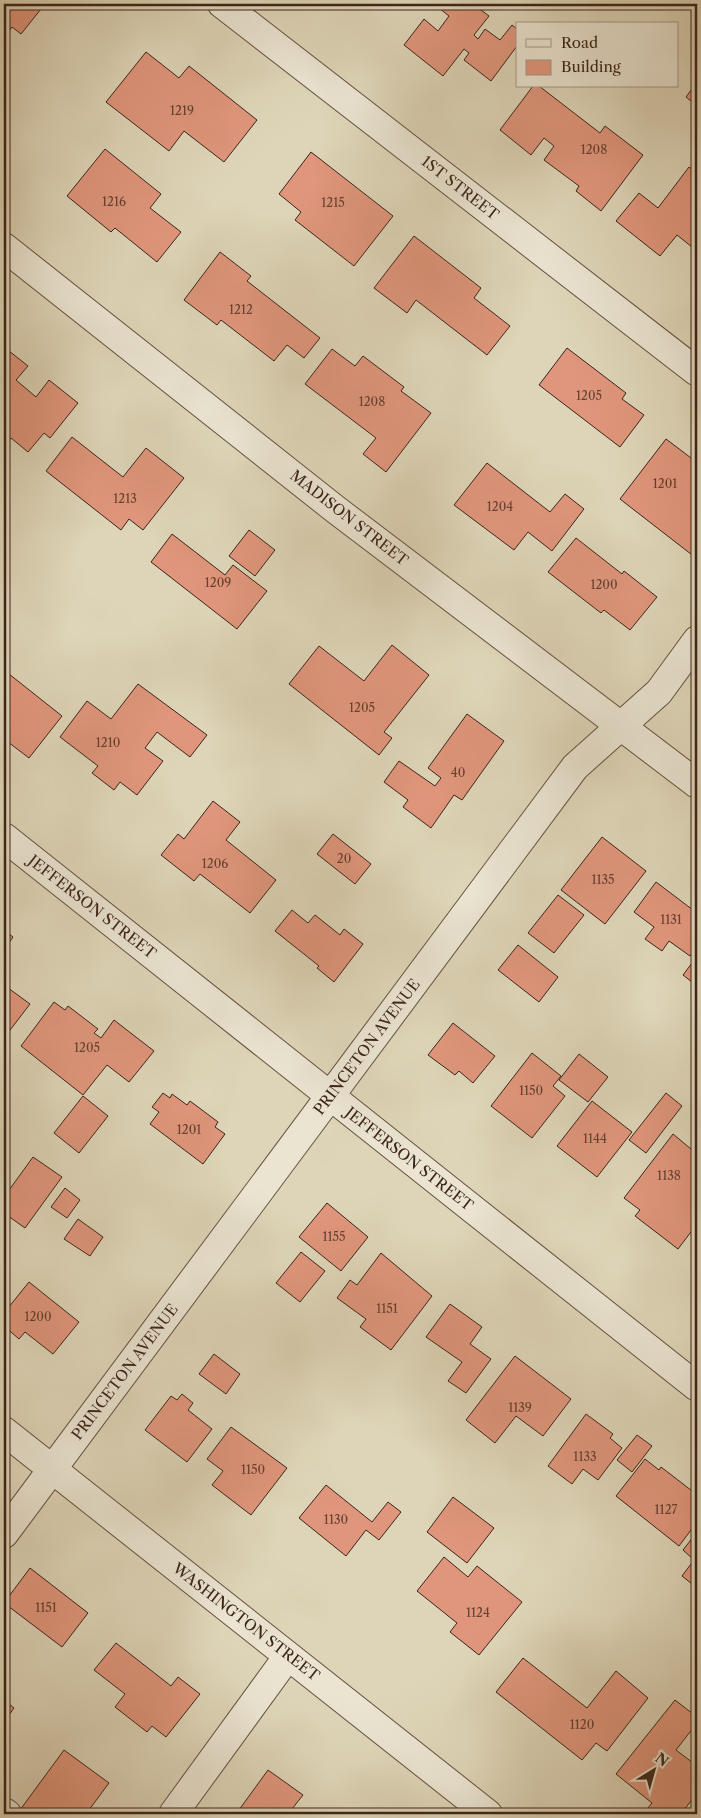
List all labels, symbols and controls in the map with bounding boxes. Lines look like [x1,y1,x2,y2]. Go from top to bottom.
legend [516,22,678,88]
text: Road [561,33,598,52]
text: Building [561,57,621,76]
house number: 1219 [170,103,194,118]
house number: 1208 [581,142,607,157]
street label: 1ST STREET [418,151,503,224]
house number: 1216 [102,194,126,209]
house number: 1215 [321,195,345,210]
house number: 1212 [229,302,253,317]
house number: 1205 [576,388,602,403]
house number: 1208 [359,394,385,409]
street label: MADISON STREET [286,466,413,570]
house number: 1201 [653,476,677,491]
house number: 1213 [113,491,137,506]
house number: 1204 [487,499,513,514]
house number: 1209 [205,575,231,590]
house number: 1200 [590,577,618,592]
house number: 1205 [349,700,375,715]
house number: 1210 [96,735,120,750]
house number: 40 [451,765,465,780]
street label: JEFFERSON STREET [23,849,161,963]
house number: 20 [337,851,351,866]
house number: 1206 [202,856,228,871]
house number: 1135 [591,872,615,887]
house number: 1131 [660,912,682,927]
street label: PRINCETON AVENUE [309,975,424,1118]
house number: 1205 [74,1040,100,1055]
house number: 1150 [519,1083,543,1098]
street label: JEFFERSON STREET [340,1101,478,1215]
house number: 1201 [177,1122,201,1137]
house number: 1144 [583,1131,607,1146]
house number: 1138 [657,1168,681,1183]
house number: 1155 [322,1229,346,1244]
street label: PRINCETON AVENUE [67,1300,182,1443]
house number: 1151 [376,1301,398,1316]
house number: 1200 [24,1309,52,1324]
house number: 1139 [508,1400,532,1415]
house number: 1133 [573,1449,597,1464]
house number: 1150 [241,1462,265,1477]
house number: 1127 [655,1502,678,1517]
house number: 1130 [324,1512,348,1527]
street label: WASHINGTON STREET [168,1558,324,1685]
house number: 1151 [35,1600,57,1615]
house number: 1124 [466,1605,490,1620]
house number: 1120 [570,1717,594,1732]
north arrow [628,1746,678,1796]
text: N [652,1749,672,1770]

